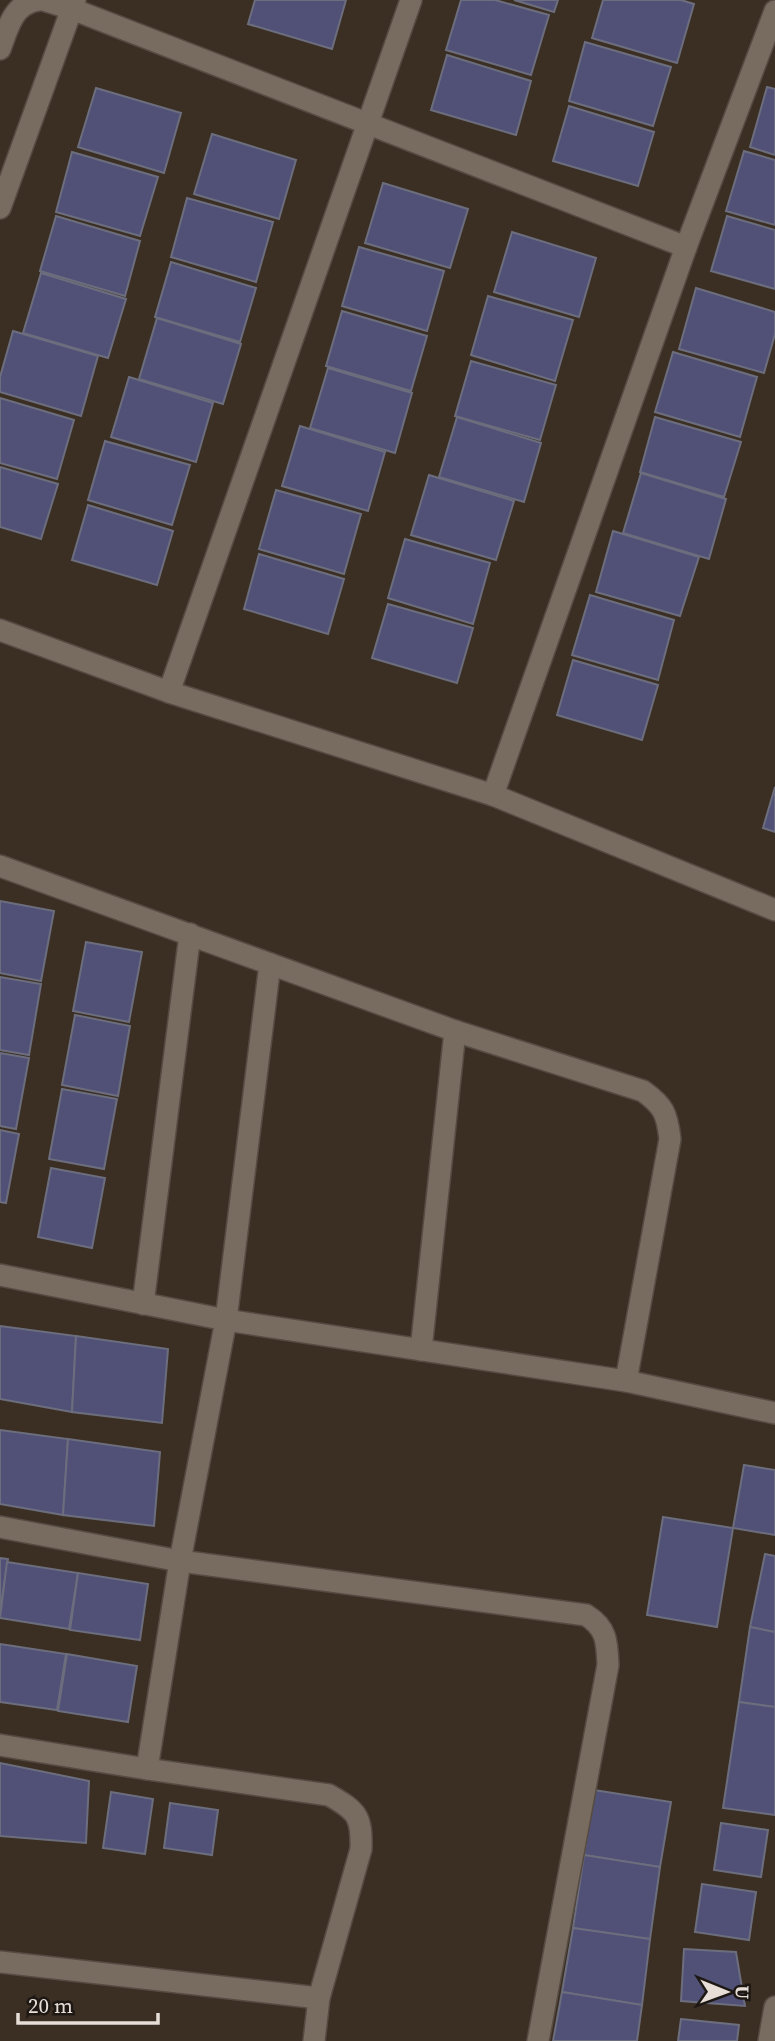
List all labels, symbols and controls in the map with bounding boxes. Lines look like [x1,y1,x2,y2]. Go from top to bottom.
north arrow [691,1957,761,2027]
scale bar [18,1982,158,2026]
text: U [730,1985,756,2000]
text: 20 m [28,1991,73,2020]

